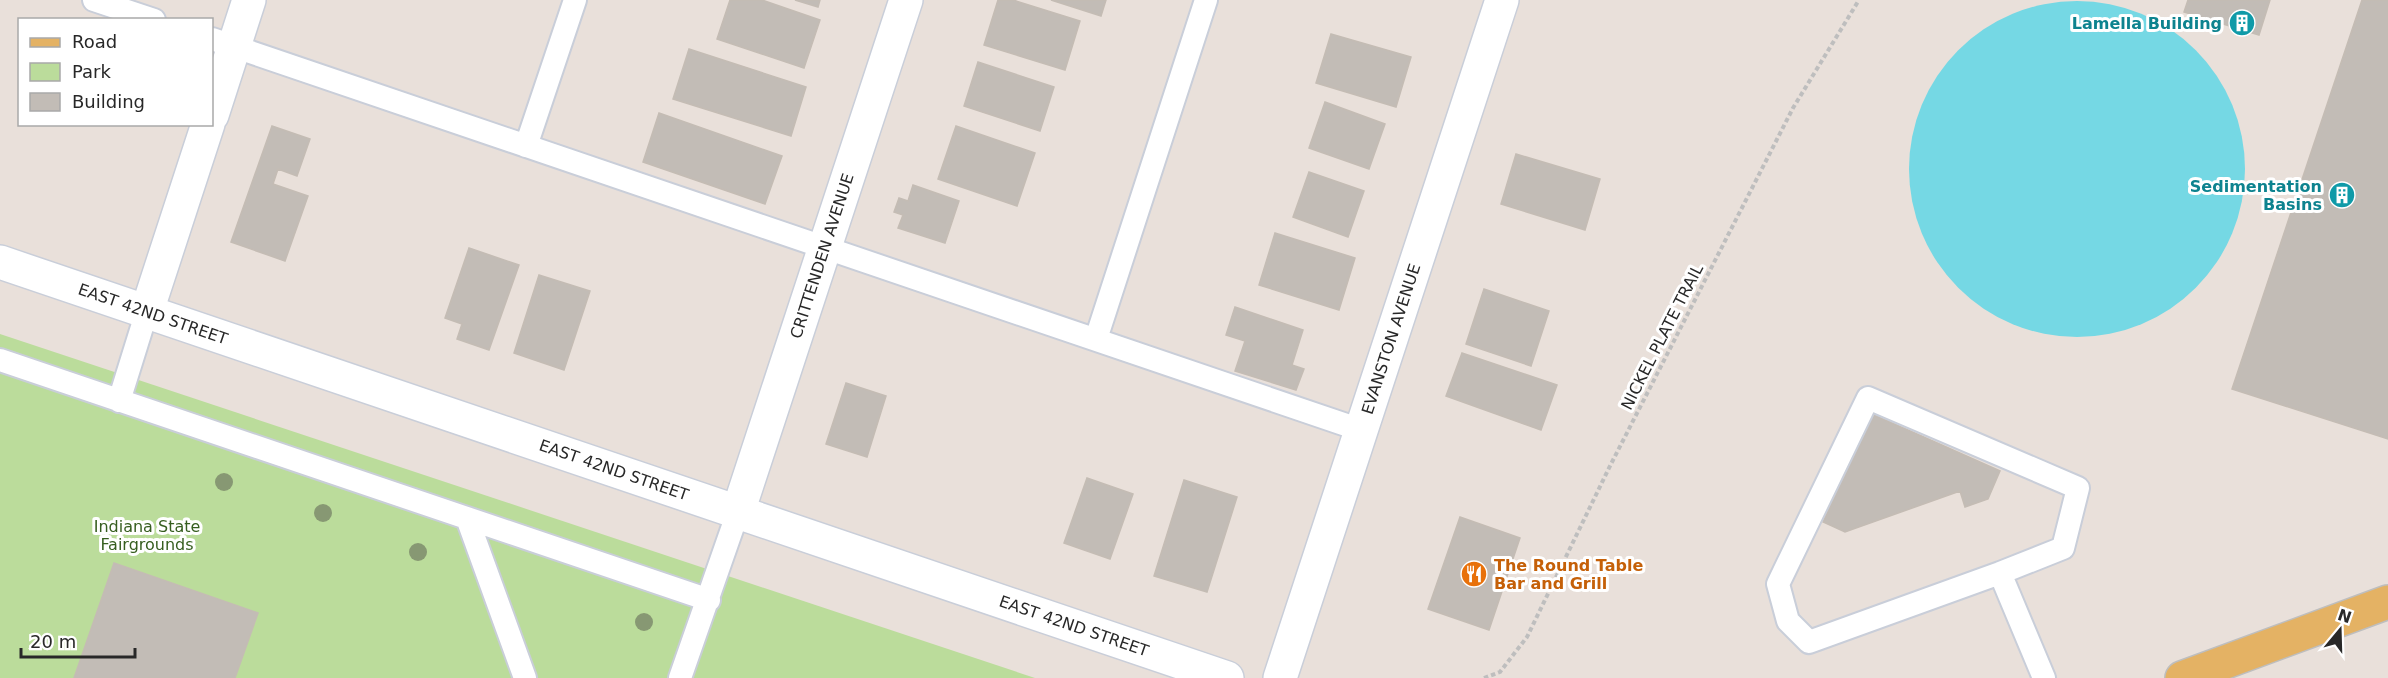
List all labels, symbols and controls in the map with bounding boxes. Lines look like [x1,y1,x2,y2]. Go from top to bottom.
building icon: Lamella Building [2227,8,2257,38]
place label: Lamella Building [2072,14,2222,33]
legend [18,18,213,126]
text: Road [72,31,117,52]
text: Park [72,61,111,82]
text: Building [72,91,145,112]
street label: CRITTENDEN AVENUE [786,171,858,341]
place label: Sedimentation Basins [2190,177,2322,214]
building icon: Sedimentation Basins [2327,180,2357,210]
street label: EVANSTON AVENUE [1358,261,1424,417]
street label: NICKEL PLATE TRAIL [1617,261,1707,413]
street label: EAST 42ND STREET [76,279,230,349]
street label: EAST 42ND STREET [537,435,691,505]
park label: Indiana State Fairgrounds [94,517,200,554]
place label: The Round Table Bar and Grill [1494,556,1643,593]
restaurant icon: The Round Table Bar and Grill [1459,559,1489,589]
street label: EAST 42ND STREET [997,591,1151,661]
north arrow [2310,600,2370,660]
text: N [2335,605,2354,627]
scale bar [21,621,135,659]
text: 20 m [30,631,76,652]

